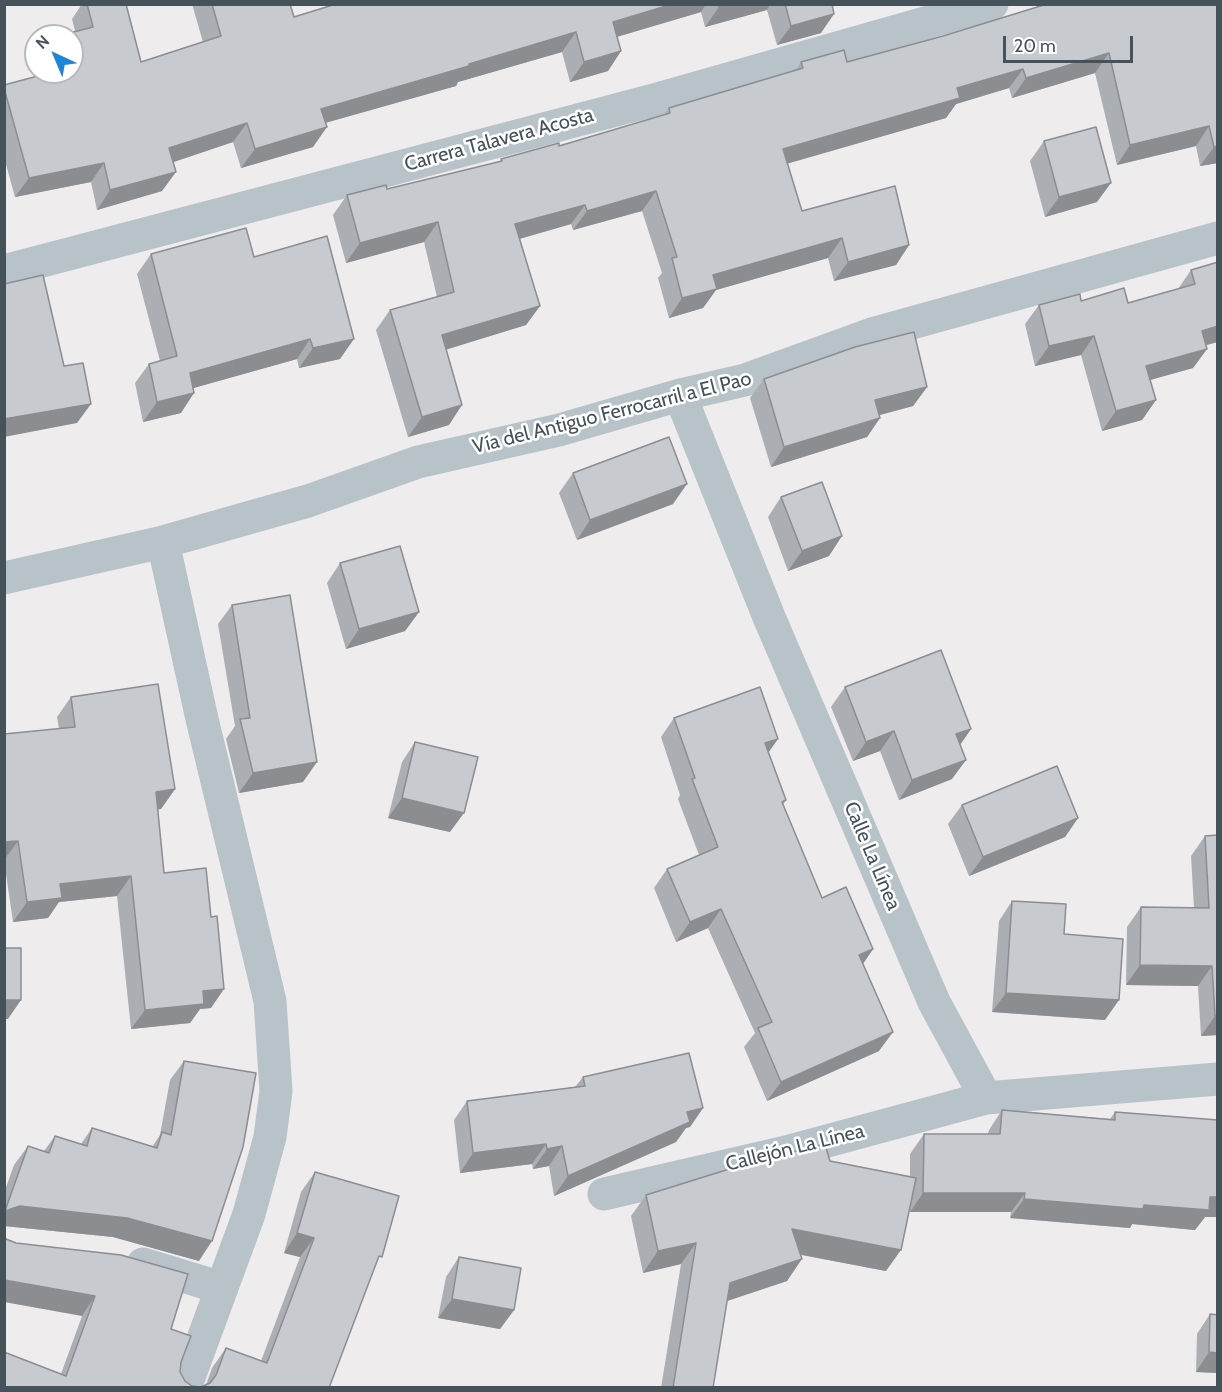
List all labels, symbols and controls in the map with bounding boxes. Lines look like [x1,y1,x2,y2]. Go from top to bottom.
north arrow [24,24,84,84]
scale bar [1006,24,1136,62]
text: N [32,31,53,53]
text: 20 m [1014,35,1056,57]
street label: Carrera Talavera Acosta [402,103,596,177]
street label: Vía del Antiguo Ferrocarril a El Pao [470,367,754,459]
street label: Calle La Línea [838,798,906,914]
street label: Callejón La Línea [723,1119,867,1177]

